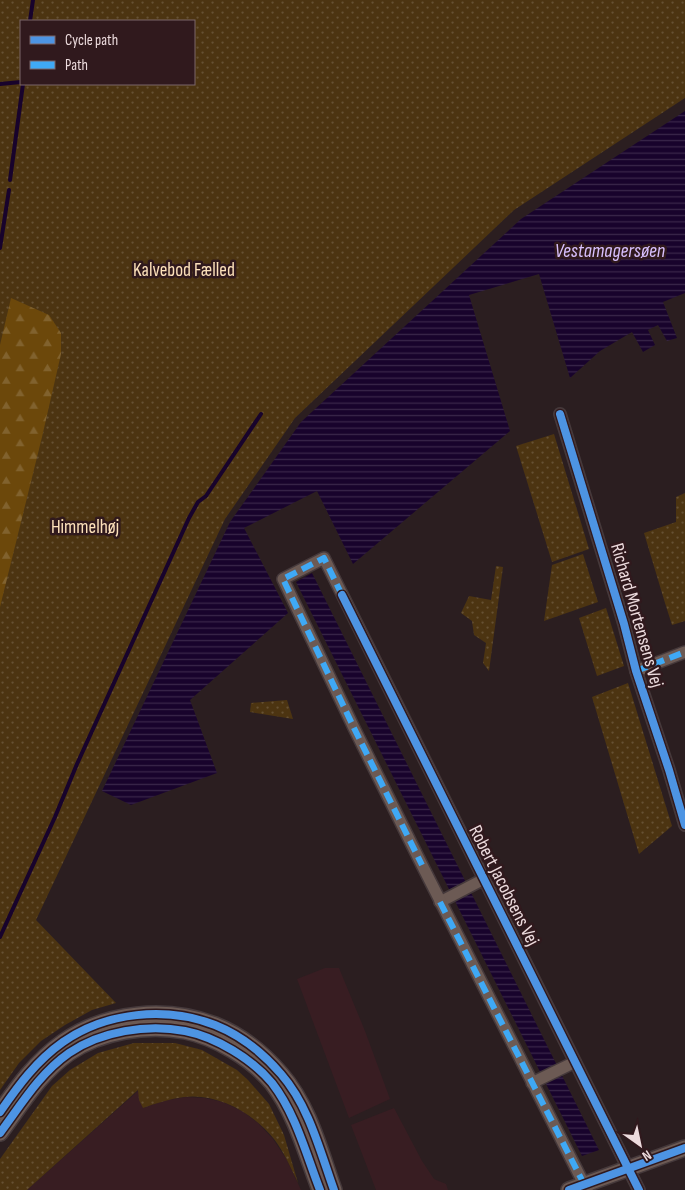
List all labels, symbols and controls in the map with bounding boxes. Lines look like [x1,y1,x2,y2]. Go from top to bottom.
legend [20,20,195,85]
text: Cycle path [65,31,118,50]
text: Path [65,56,88,75]
water label: Vestamagersøen [555,239,665,263]
park label: Kalvebod Fælled [133,259,235,282]
park label: Himmelhøj [51,516,119,539]
street label: Richard Mortensens Vej [605,541,668,690]
street label: Robert Jacobsens Vej [463,821,544,950]
north arrow [615,1120,665,1170]
text: N [639,1146,655,1165]

